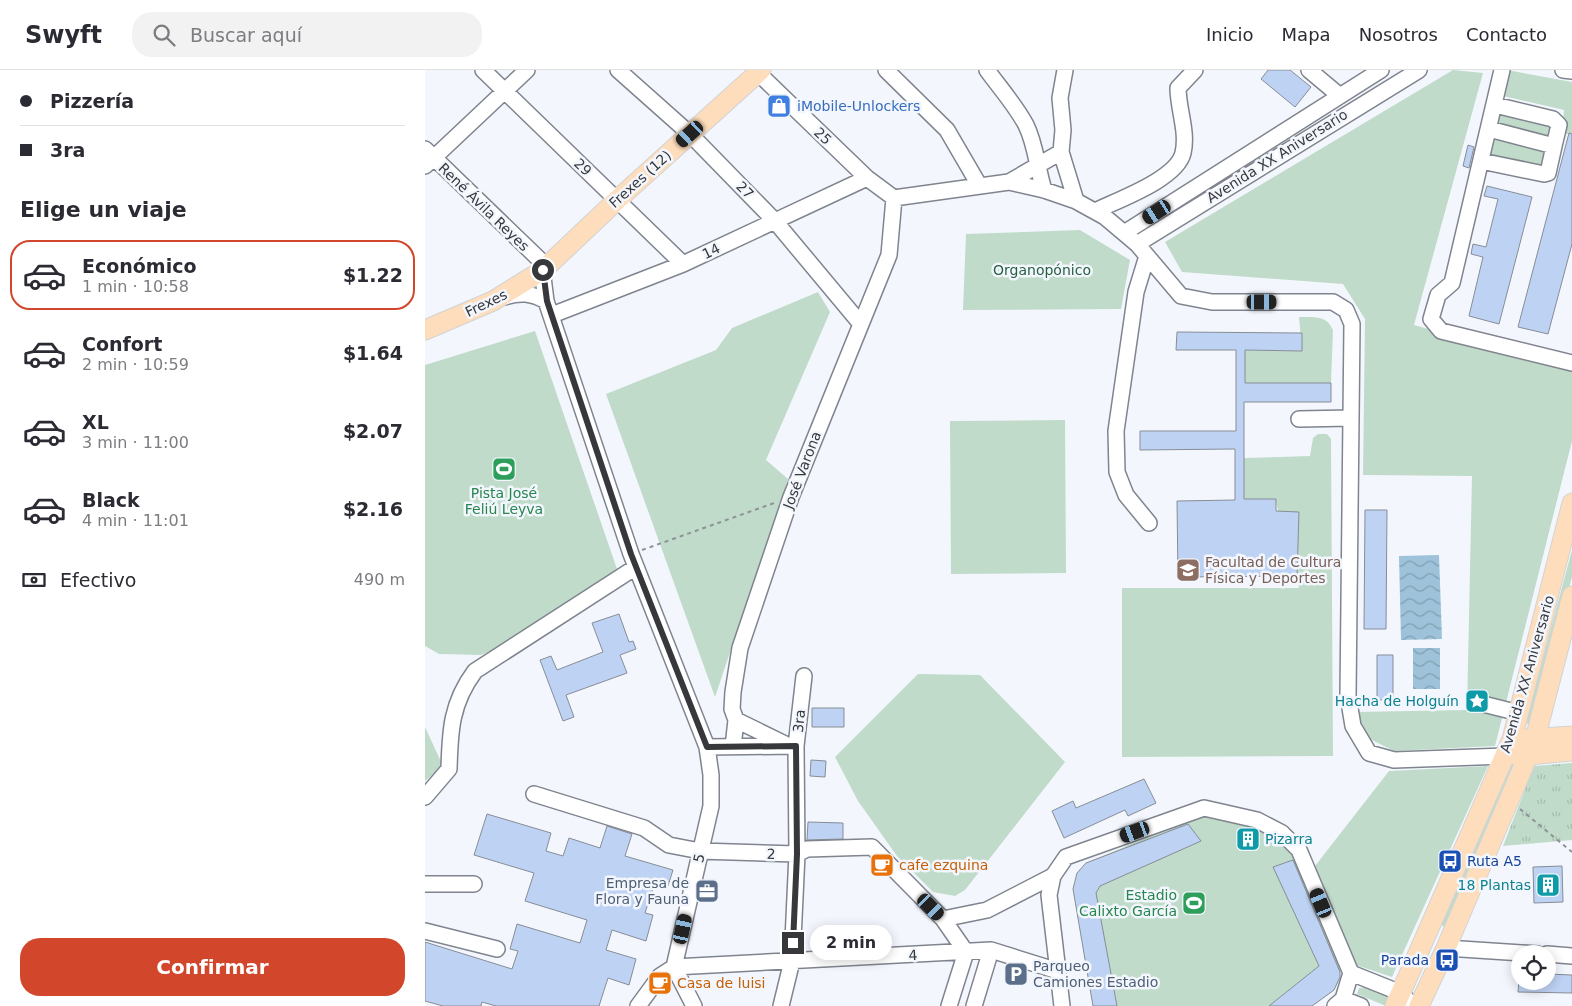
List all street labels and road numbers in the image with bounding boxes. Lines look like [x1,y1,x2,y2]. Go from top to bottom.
street label: Avenida XX Aniversario [1204,106,1350,206]
street label: 25 [811,124,835,148]
street label: Frexes (12) [606,147,674,211]
street label: 29 [571,155,595,179]
street label: René Ávila Reyes [435,160,533,254]
street label: 27 [733,178,757,202]
street label: 14 [699,240,723,262]
street label: Frexes [462,286,510,320]
street label: José Varona [780,429,824,512]
street label: Avenida XX Aniversario [1497,593,1557,755]
street label: 3ra [790,709,808,733]
street label: 2 [766,846,776,862]
street label: 5 [690,852,708,864]
street label: 4 [908,947,918,963]

